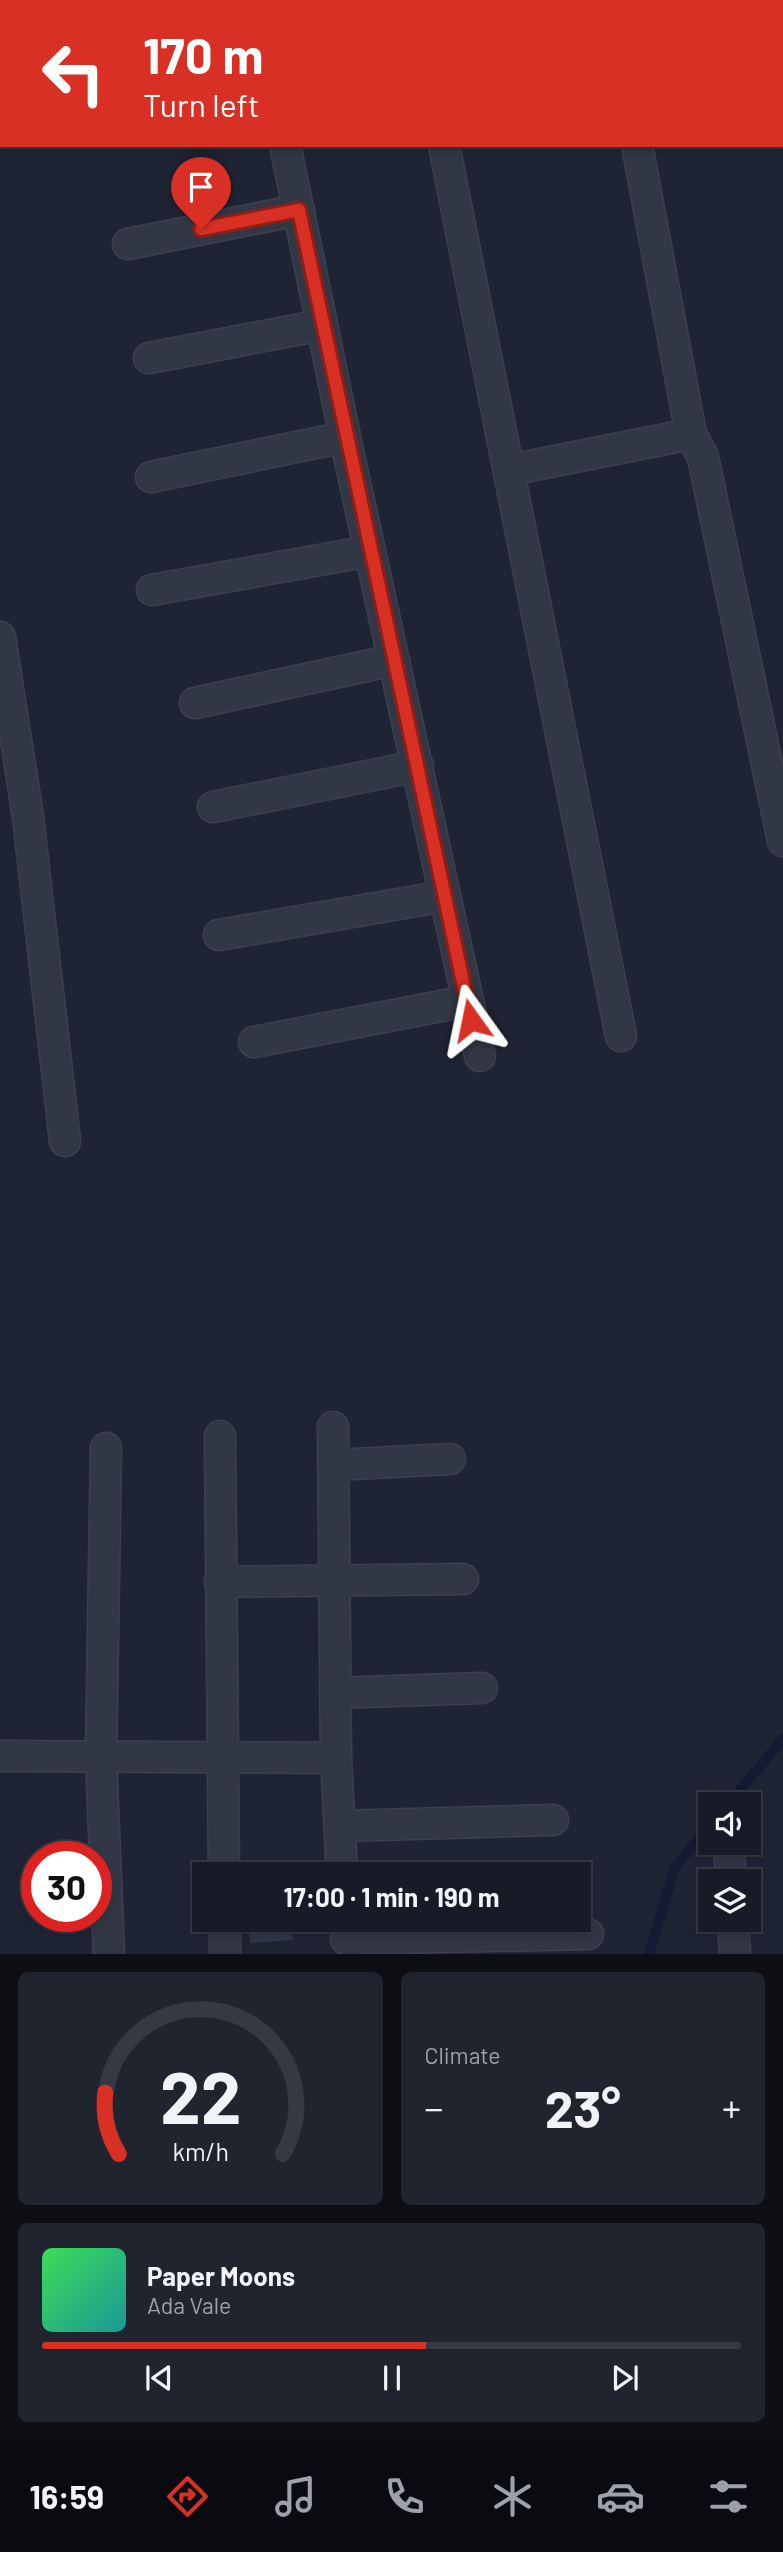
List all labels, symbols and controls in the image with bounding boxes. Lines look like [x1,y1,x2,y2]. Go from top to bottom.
text: 170 m [143,25,263,84]
icon: left [28,28,119,119]
text: Turn left [143,85,260,123]
pin [171,157,231,229]
icon: arrive [182,168,220,206]
position arrow [434,983,508,1057]
map controls [698,1792,761,1932]
button: sound [698,1792,761,1855]
speed limit sign: 30 [21,1841,112,1932]
button: layers [698,1869,761,1932]
text: 17:00 · 1 min · 190 m [284,1881,499,1912]
text: Climate [425,2041,501,2069]
text: 22 [159,2052,241,2140]
text: 23° [545,2076,621,2138]
text: − [425,2084,444,2130]
text: + [722,2084,741,2130]
text: km/h [172,2136,229,2166]
text: Paper Moons [147,2260,295,2291]
text: Ada Vale [147,2291,231,2319]
icon: previous [140,2359,178,2397]
icon: pause [373,2359,411,2397]
icon: next [606,2359,644,2397]
icon: directions [163,2472,212,2521]
icon: music [271,2472,320,2521]
icon: phone [380,2472,429,2521]
icon: climate [488,2472,537,2521]
icon: car [596,2472,645,2521]
icon: filters [704,2472,753,2521]
text: 16:59 [30,2477,104,2515]

